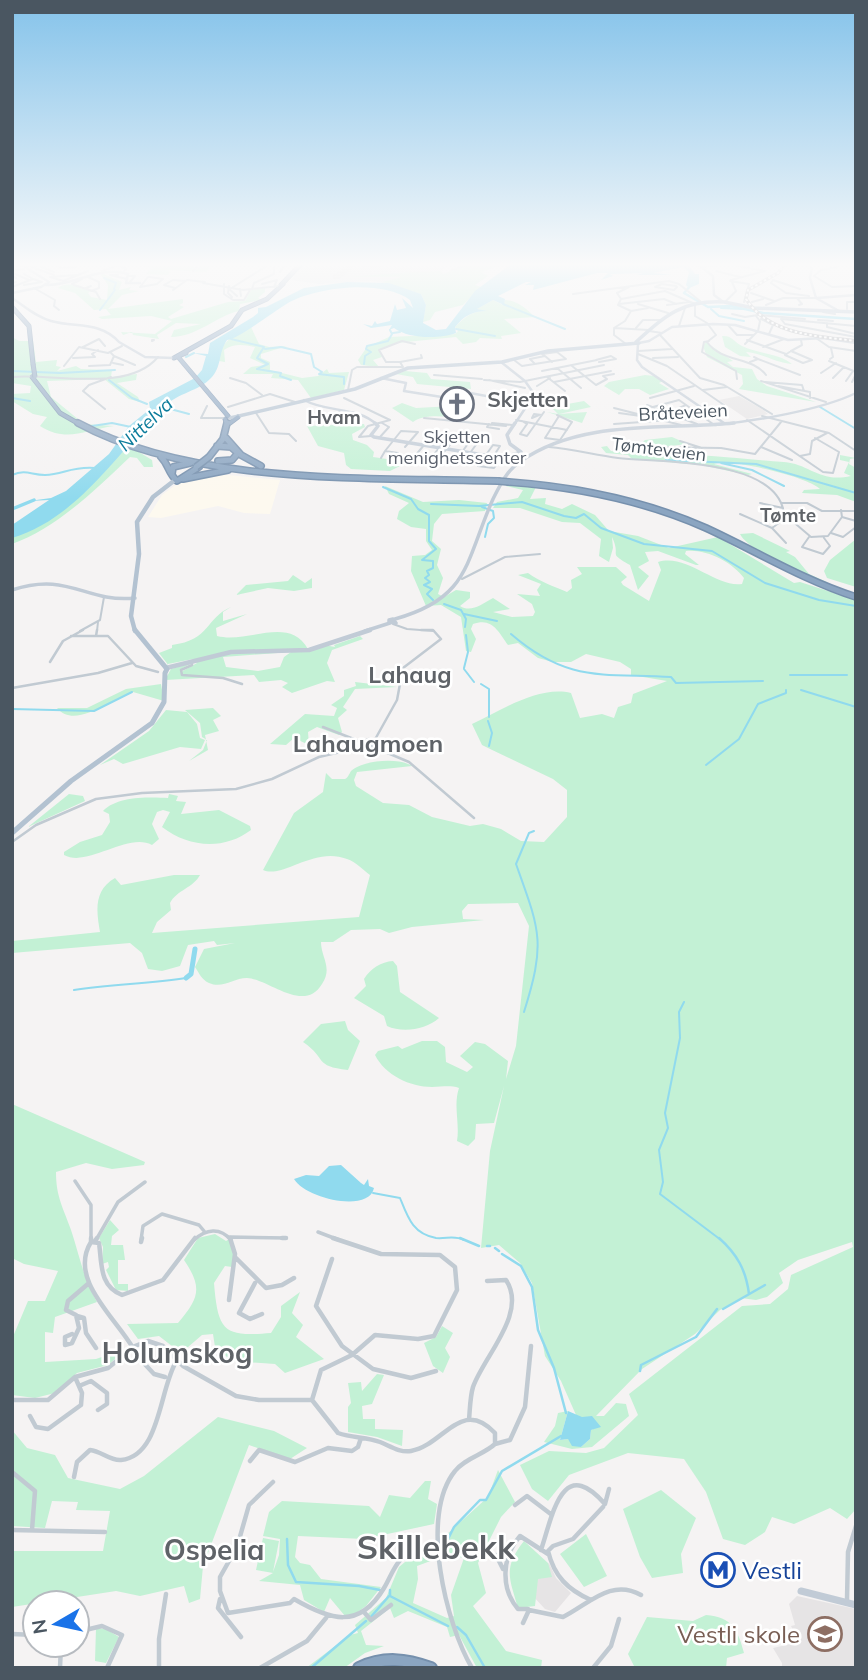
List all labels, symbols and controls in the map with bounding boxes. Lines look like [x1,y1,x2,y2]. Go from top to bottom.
church icon: Skjetten menighetssenter [438,385,476,423]
district label: Skjetten [487,386,569,412]
water label: Nittelva [112,392,178,456]
street label: Bråteveien [638,398,728,426]
district label: Hvam [307,405,361,429]
place label: Skjetten menighetssenter [388,425,527,469]
street label: Tømteveien [610,432,708,466]
district label: Tømte [760,503,816,527]
district label: Lahaug [368,660,452,689]
district label: Lahaugmoen [293,728,443,758]
district label: Holumskog [102,1335,252,1370]
district label: Skillebekk [357,1526,516,1567]
district label: Ospelia [164,1532,264,1567]
metro station icon: Vestli [699,1551,737,1589]
place label: Vestli [742,1555,802,1585]
north arrow [21,1589,91,1659]
school or university icon: Vestli skole [806,1615,844,1653]
text: N [26,1618,52,1636]
place label: Vestli skole [677,1619,800,1649]

